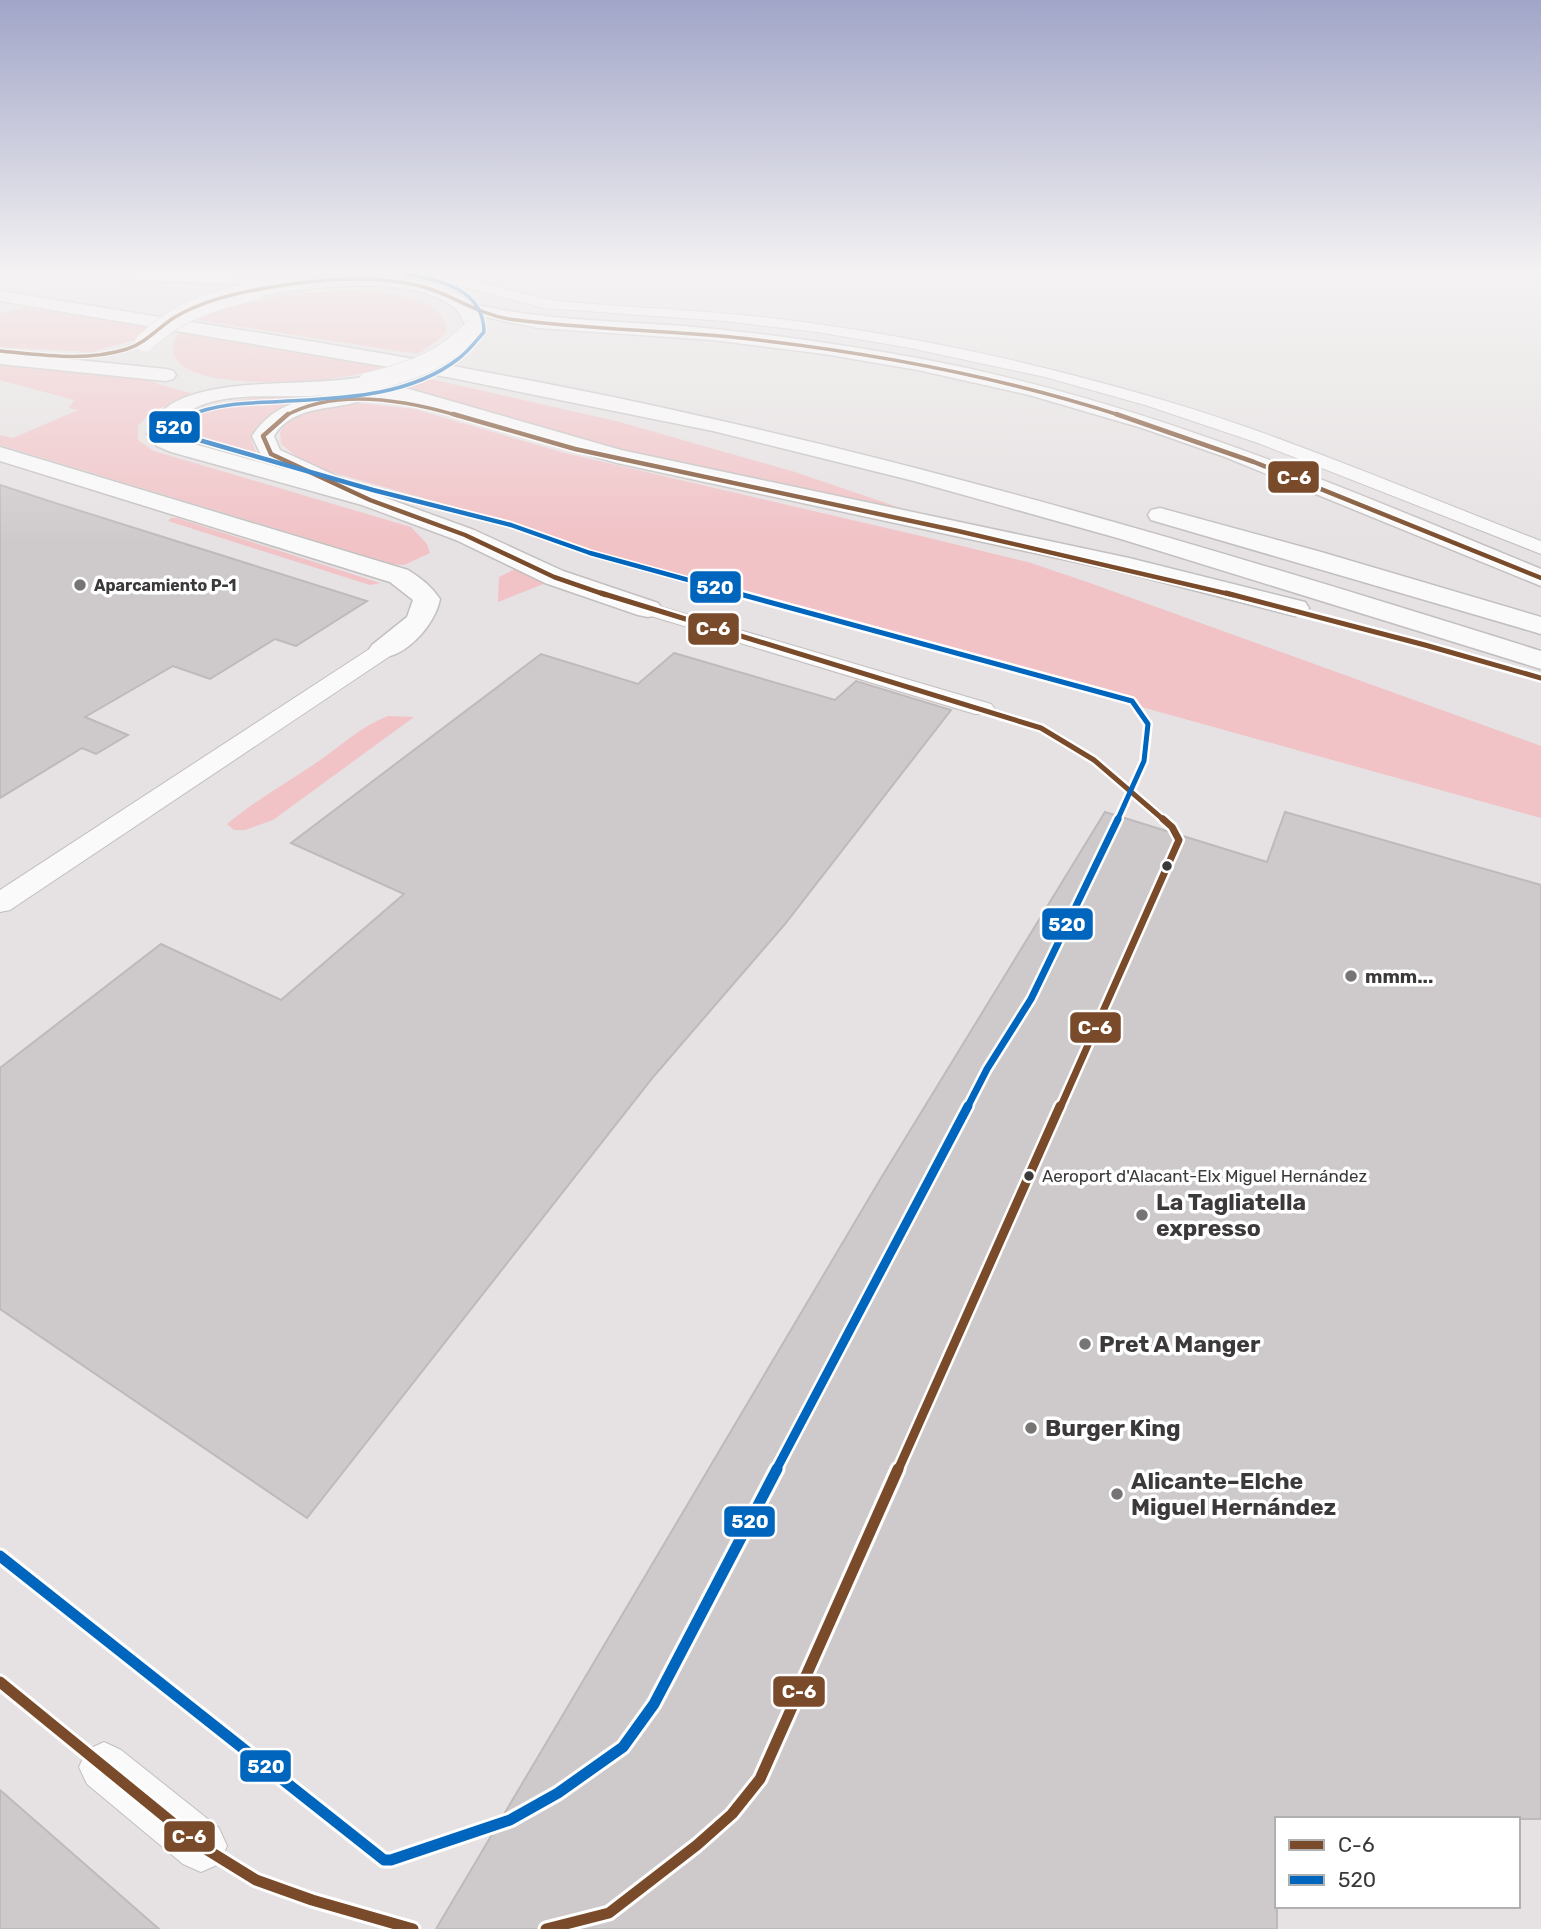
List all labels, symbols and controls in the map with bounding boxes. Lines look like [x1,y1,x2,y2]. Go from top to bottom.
line badge: 520 [148,410,201,444]
text: 520 [155,416,193,439]
line badge: C-6 [1267,460,1320,494]
text: C-6 [1277,466,1311,489]
line badge: 520 [689,570,742,604]
place label: Aparcamiento P-1 [94,576,237,595]
text: 520 [696,576,734,599]
marker: Aparcamiento P-1 [72,577,88,593]
line badge: C-6 [687,612,740,646]
text: C-6 [696,617,730,640]
unlabelled marker [1160,859,1174,873]
line badge: 520 [1041,907,1094,941]
text: 520 [1048,913,1086,936]
place label: mmm... [1365,965,1433,988]
marker: mmm... [1343,968,1359,984]
line badge: C-6 [1069,1011,1122,1044]
text: C-6 [1078,1016,1112,1039]
place label: Aeroport d'Alacant-Elx Miguel Hernández [1042,1166,1367,1186]
marker: Aeroport d'Alacant-Elx Miguel Hernández [1022,1169,1036,1183]
place label: La Tagliatella expresso [1156,1188,1306,1242]
marker: La Tagliatella expresso [1134,1207,1150,1223]
place label: Pret A Manger [1099,1330,1261,1358]
marker: Pret A Manger [1077,1336,1093,1352]
place label: Burger King [1045,1414,1181,1442]
marker: Burger King [1023,1420,1039,1436]
place label: Alicante–Elche Miguel Hernández [1131,1467,1336,1521]
marker: Alicante–Elche Miguel Hernández [1109,1486,1125,1502]
line badge: 520 [723,1505,776,1538]
text: 520 [731,1510,769,1533]
line badge: C-6 [772,1675,826,1708]
text: C-6 [782,1680,816,1703]
line badge: 520 [239,1749,292,1783]
text: 520 [247,1755,285,1778]
legend [1275,1817,1520,1908]
line badge: C-6 [163,1820,216,1853]
text: C-6 [172,1825,206,1848]
text: C-6 [1338,1832,1375,1857]
text: 520 [1338,1867,1376,1892]

